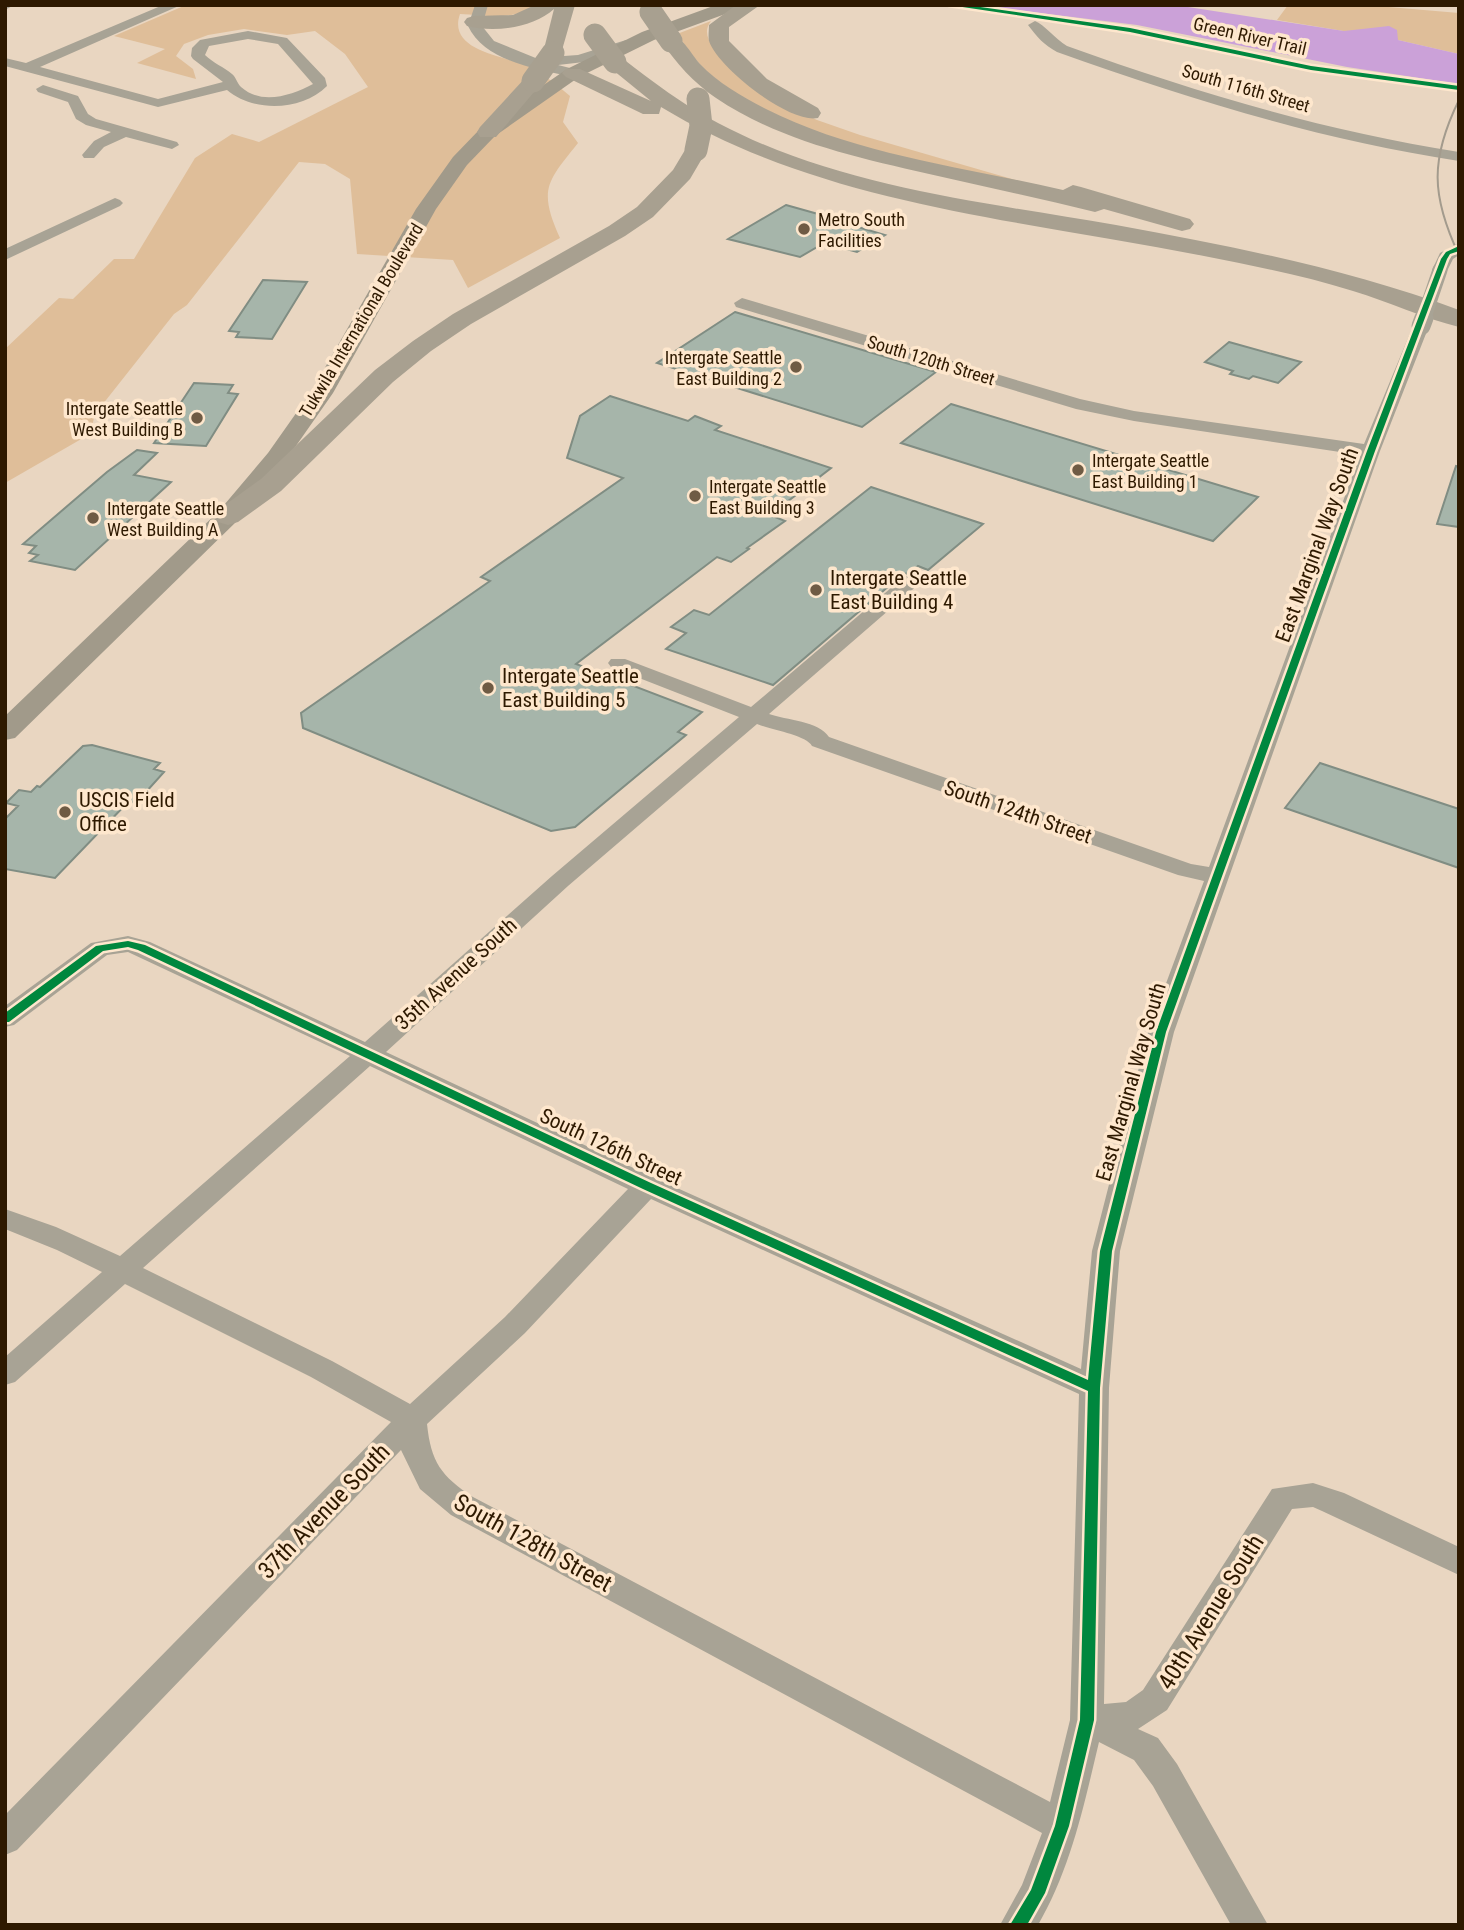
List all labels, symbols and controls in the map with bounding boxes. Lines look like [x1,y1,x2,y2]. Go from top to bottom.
street label: Green River Trail [1191,13,1309,59]
street label: South 116th Street [1180,60,1312,116]
place label: Metro South Facilities [818,209,905,251]
street label: Tukwila International Boulevard [295,219,427,421]
marker: Metro South Facilities [796,221,812,237]
street label: South 120th Street [865,331,997,389]
place label: Intergate Seattle East Building 2 [665,347,782,389]
marker: Intergate Seattle East Building 2 [788,359,804,375]
place label: Intergate Seattle West Building B [66,398,183,440]
marker: Intergate Seattle West Building B [189,410,205,426]
street label: East Marginal Way South [1271,444,1363,646]
place label: Intergate Seattle East Building 1 [1092,450,1209,492]
marker: Intergate Seattle East Building 1 [1070,462,1086,478]
place label: Intergate Seattle East Building 3 [709,476,826,518]
marker: Intergate Seattle East Building 3 [687,488,703,504]
place label: Intergate Seattle West Building A [107,498,224,540]
marker: Intergate Seattle West Building A [85,510,101,526]
place label: Intergate Seattle East Building 4 [830,566,967,614]
marker: Intergate Seattle East Building 4 [808,582,824,598]
place label: Intergate Seattle East Building 5 [502,664,639,712]
marker: Intergate Seattle East Building 5 [480,680,496,696]
street label: South 124th Street [941,776,1095,848]
place label: USCIS Field Office [79,788,175,836]
marker: USCIS Field Office [57,804,73,820]
street label: 35th Avenue South [390,913,522,1035]
street label: East Marginal Way South [1091,980,1171,1184]
street label: South 126th Street [536,1104,686,1190]
street label: 37th Avenue South [252,1438,396,1584]
street label: South 128th Street [449,1488,617,1598]
street label: 40th Avenue South [1152,1529,1270,1695]

